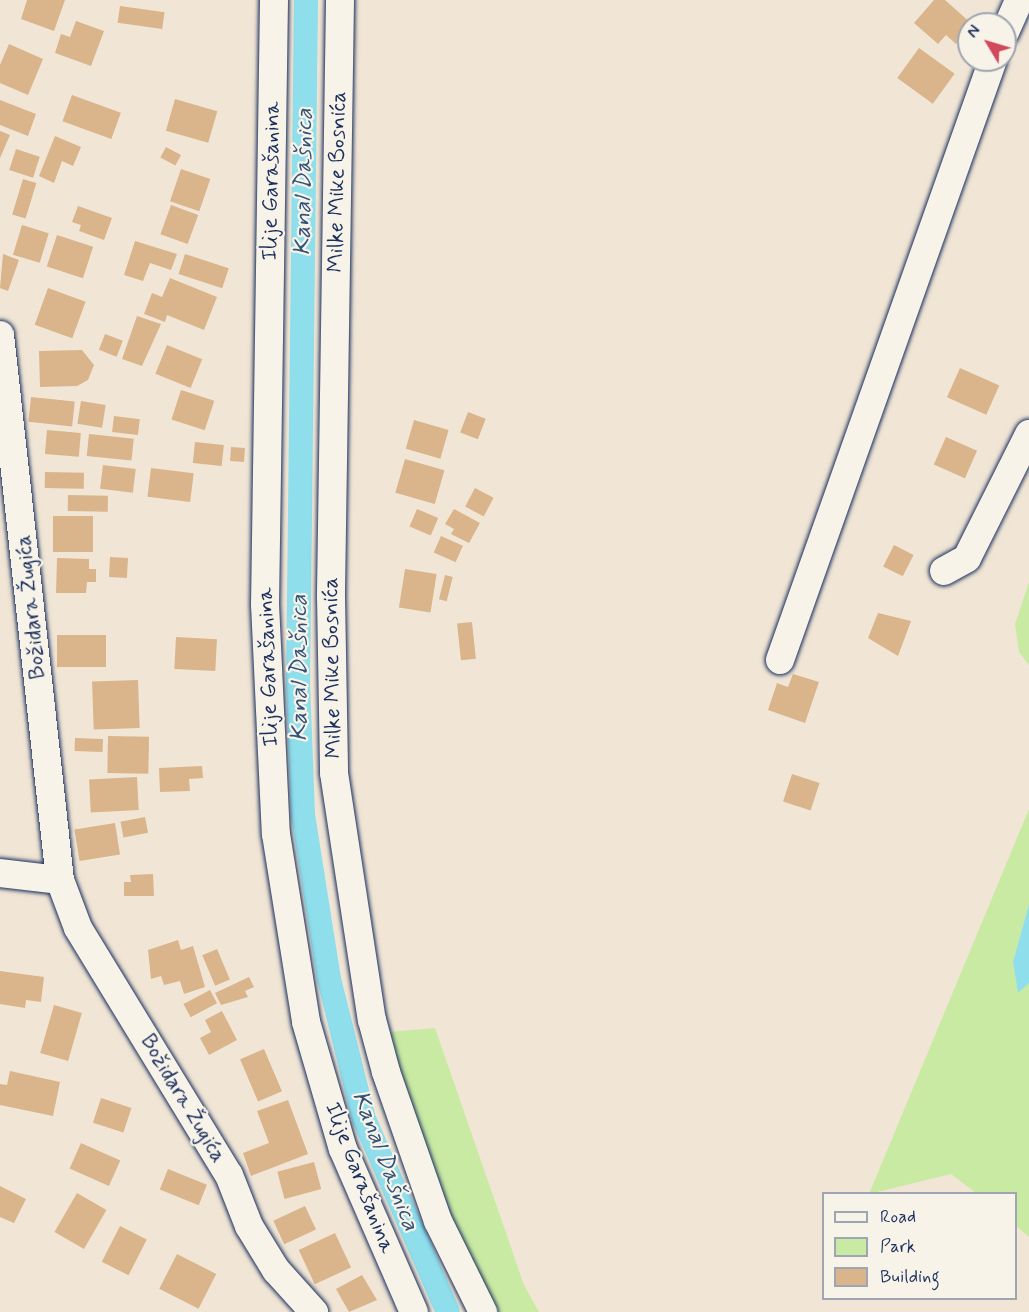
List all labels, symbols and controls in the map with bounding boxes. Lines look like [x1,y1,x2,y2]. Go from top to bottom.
north arrow [957,12,1017,72]
text: N [962,21,986,43]
street label: Milke Mike Bosnića [323,89,353,275]
street label: Ilije Garašanina [257,103,287,259]
water label: Kanal Dašnica [288,109,320,255]
street label: Božidara Žugića [11,534,53,680]
street label: Milke Mike Bosnića [318,575,348,761]
street label: Ilije Garašanina [253,589,285,745]
water label: Kanal Dašnica [286,595,314,741]
street label: Božidara Žugića [133,1030,231,1168]
water label: Kanal Dašnica [346,1088,424,1234]
street label: Ilije Garašanina [319,1101,399,1255]
legend [822,1192,1017,1300]
text: Road [880,1205,916,1229]
text: Park [880,1235,916,1259]
text: Building [880,1265,940,1289]

